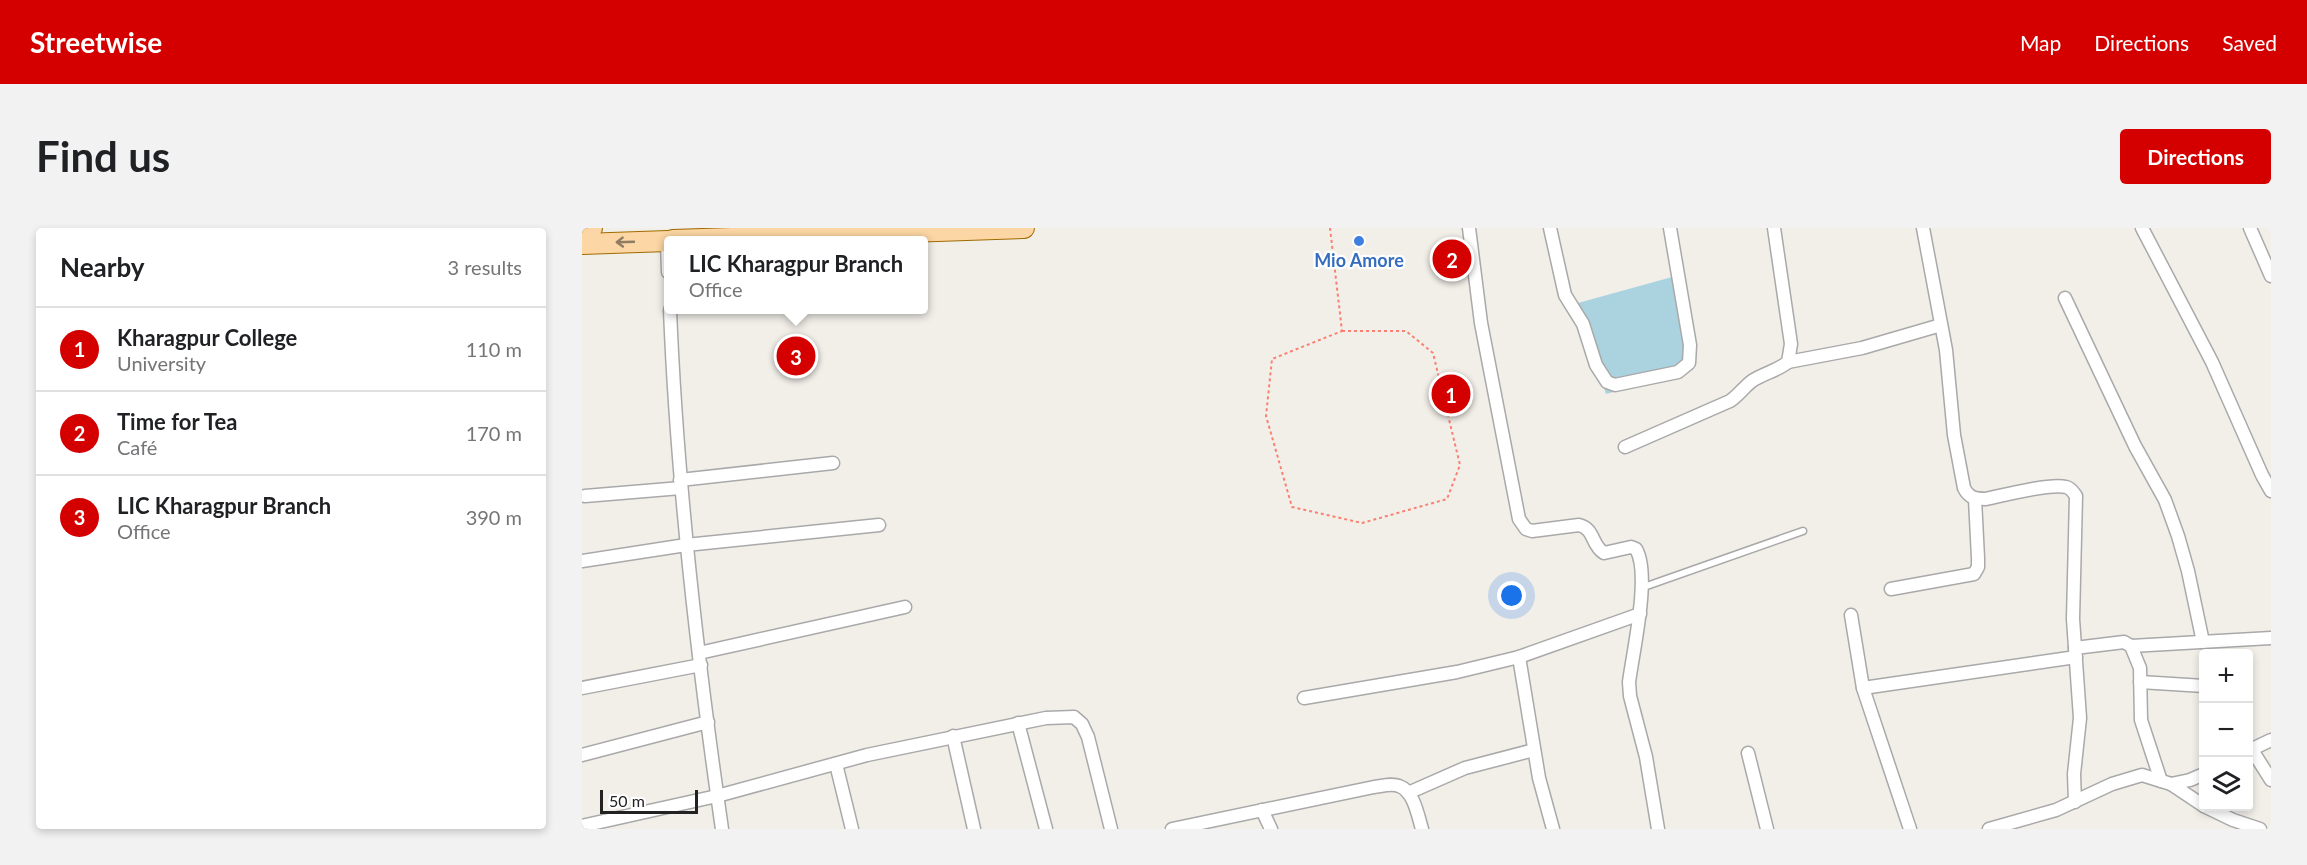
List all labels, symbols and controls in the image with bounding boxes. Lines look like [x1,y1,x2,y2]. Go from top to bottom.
text: Streetwise [30,25,162,59]
text: Map [2020,30,2061,55]
text: Directions [2094,30,2189,55]
text: Saved [2222,30,2277,55]
button: Directions [2120,129,2271,184]
text: Find us [36,131,170,181]
marker: Mio Amore [1352,234,1366,248]
popup [664,236,928,314]
one-way arrow [616,237,636,248]
pin: 2 [1432,237,1472,282]
place label: Mio Amore [1314,249,1404,271]
text: LIC Kharagpur Branch [689,250,903,277]
text: Nearby [60,251,145,283]
text: 3 results [447,255,522,279]
text: Office [689,277,742,301]
text: Kharagpur College [117,324,297,351]
pin: 3 [776,334,816,378]
text: 1 [74,337,85,361]
text: 110 m [466,337,522,361]
text: University [117,351,206,375]
pin: 1 [1432,372,1470,416]
text: Time for Tea [117,408,237,435]
text: 2 [74,421,85,445]
text: 170 m [466,421,522,445]
text: Café [117,435,157,459]
text: LIC Kharagpur Branch [117,492,331,519]
text: 3 [74,505,85,529]
text: 390 m [466,505,522,529]
text: Office [117,519,171,543]
your location [1497,581,1526,610]
map controls [2199,649,2253,811]
button: + [2199,649,2253,703]
button: − [2199,703,2253,757]
button: layers [2199,757,2253,811]
scale bar [600,787,698,814]
text: 50 m [609,791,645,810]

